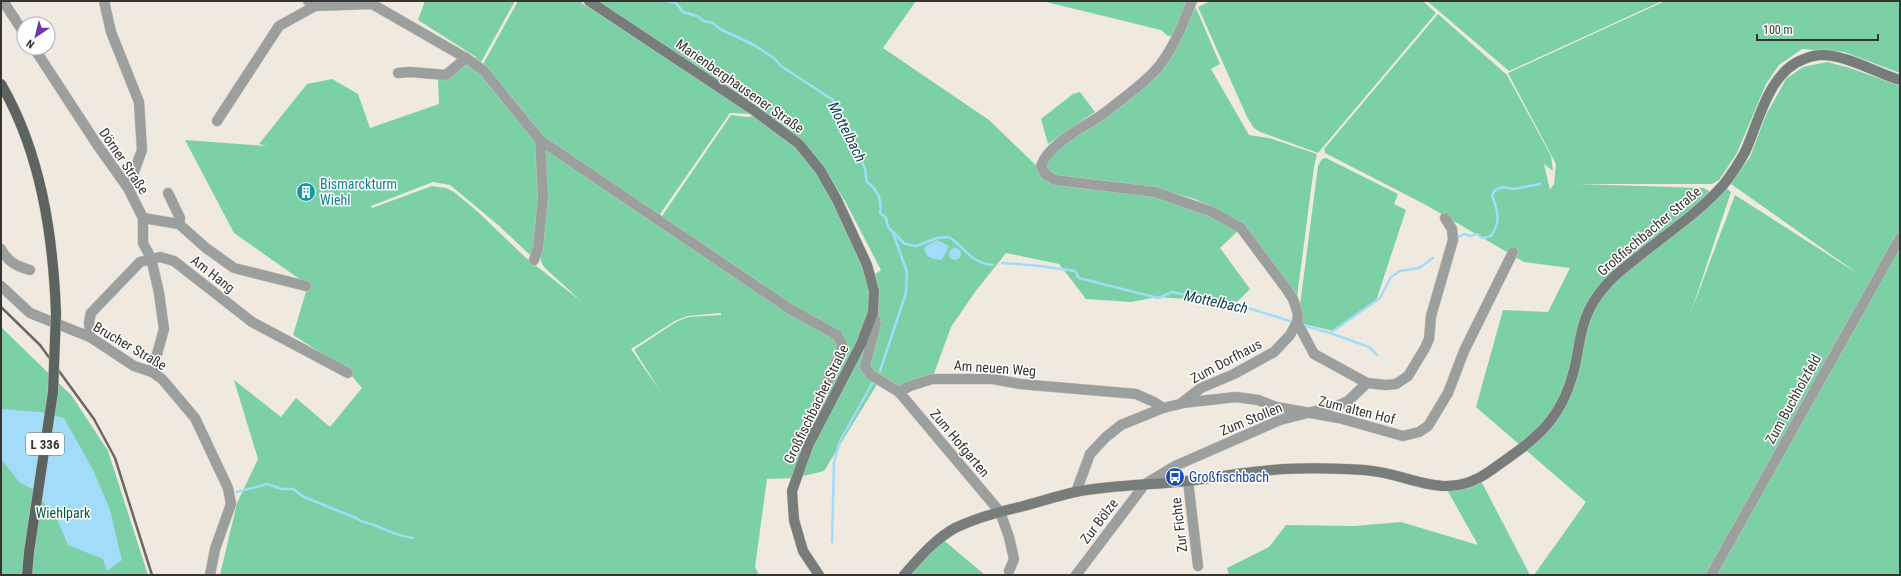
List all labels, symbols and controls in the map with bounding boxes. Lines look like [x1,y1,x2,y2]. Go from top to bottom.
north arrow [16,16,56,56]
scale bar [1757,16,1878,42]
text: 100 m [1763,23,1793,37]
text: N [24,36,37,51]
street label: Marienberghausener Straße [673,36,807,137]
water label: Mottelbach [824,99,870,165]
street label: Dörner Straße [96,125,152,197]
place label: Bismarckturm Wiehl [320,176,397,208]
building icon: Bismarckturm Wiehl [295,181,317,203]
street label: Großfischbacher Straße [1594,183,1704,279]
street label: Am Hang [188,252,238,296]
water label: Mottelbach [1182,286,1250,318]
street label: Brucher Straße [91,319,170,374]
street label: Zum Dorfhaus [1188,336,1264,386]
street label: Großfischbacher Straße [780,342,852,466]
street label: Zum Buchholzfeld [1762,352,1824,446]
street label: Am neuen Weg [953,357,1037,379]
street label: Zum alten Hof [1317,393,1398,427]
street label: Zum Stollen [1218,399,1284,439]
street label: Zum Hofgarten [927,406,993,480]
road number: L 336 [26,433,64,455]
bus stop icon: Großfischbach [1164,466,1186,488]
place label: Großfischbach [1189,469,1269,485]
street label: Zur Bölze [1077,495,1121,547]
street label: Zur Fichte [1168,496,1190,553]
park label: Wiehlpark [36,505,91,521]

